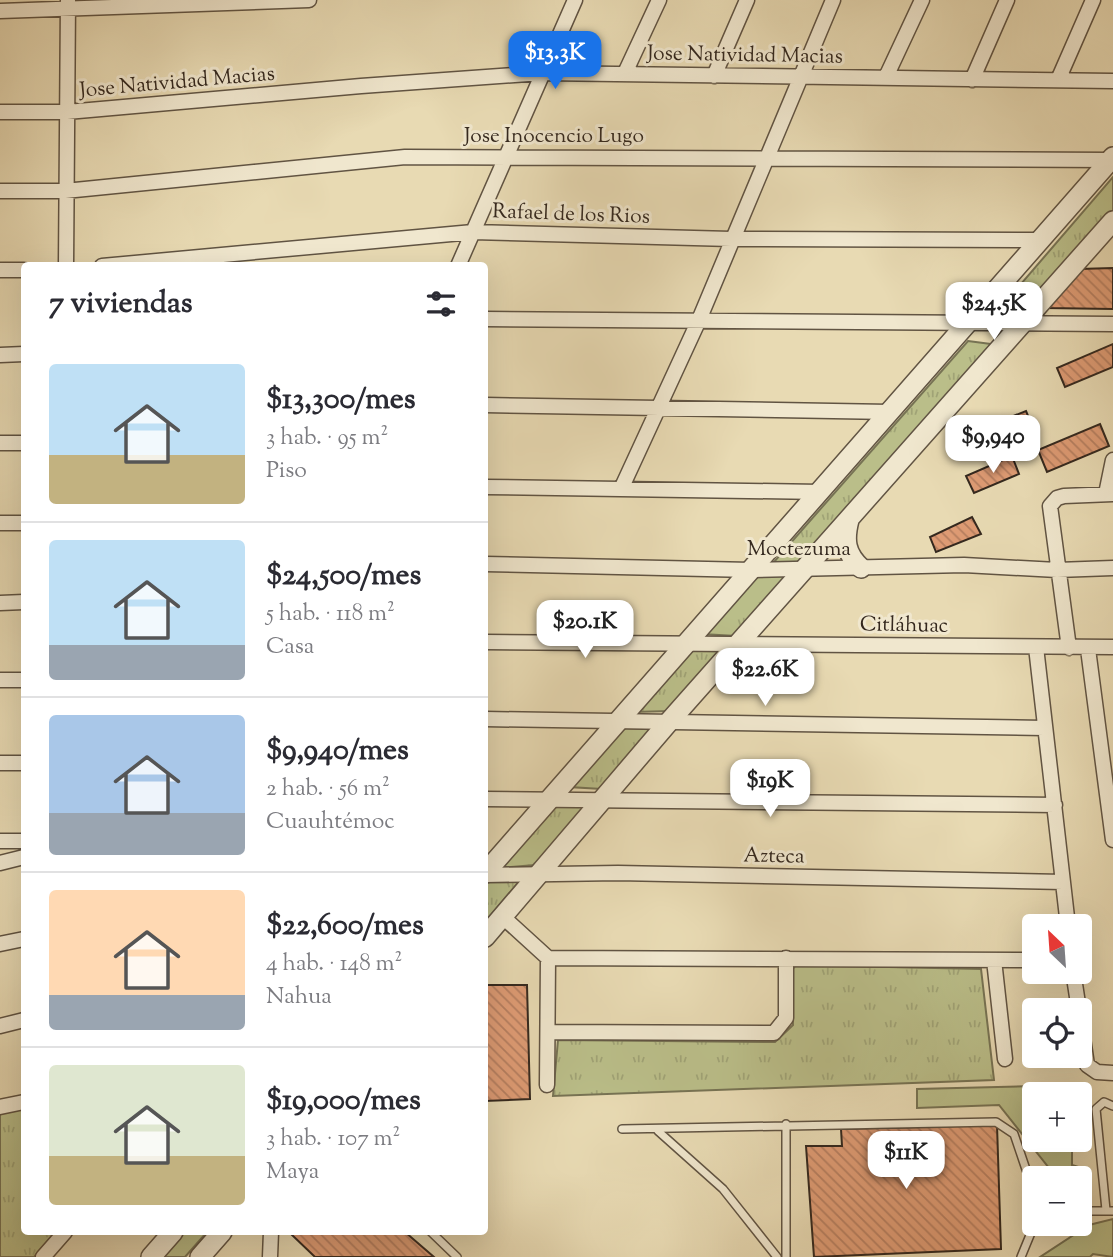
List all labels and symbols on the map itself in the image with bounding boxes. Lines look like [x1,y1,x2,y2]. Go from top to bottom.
pin: $13.3K [498,32,612,91]
street label: Jose Natividad Macias [646,39,843,73]
street label: Jose Natividad Macias [77,60,276,107]
street label: Jose Inocencio Lugo [463,122,644,152]
street label: Rafael de los Rios [492,197,650,233]
pin: $24.5K [937,282,1051,342]
pin: $9,940 [936,416,1050,475]
street label: Moctezuma [747,535,851,565]
pin: $20.1K [528,600,642,660]
street label: Citláhuac [860,610,948,642]
pin: $22.6K [708,648,822,708]
pin: $19K [729,760,811,819]
street label: Azteca [743,841,805,873]
north arrow [1022,914,1092,984]
pin: $11K [865,1132,947,1191]

